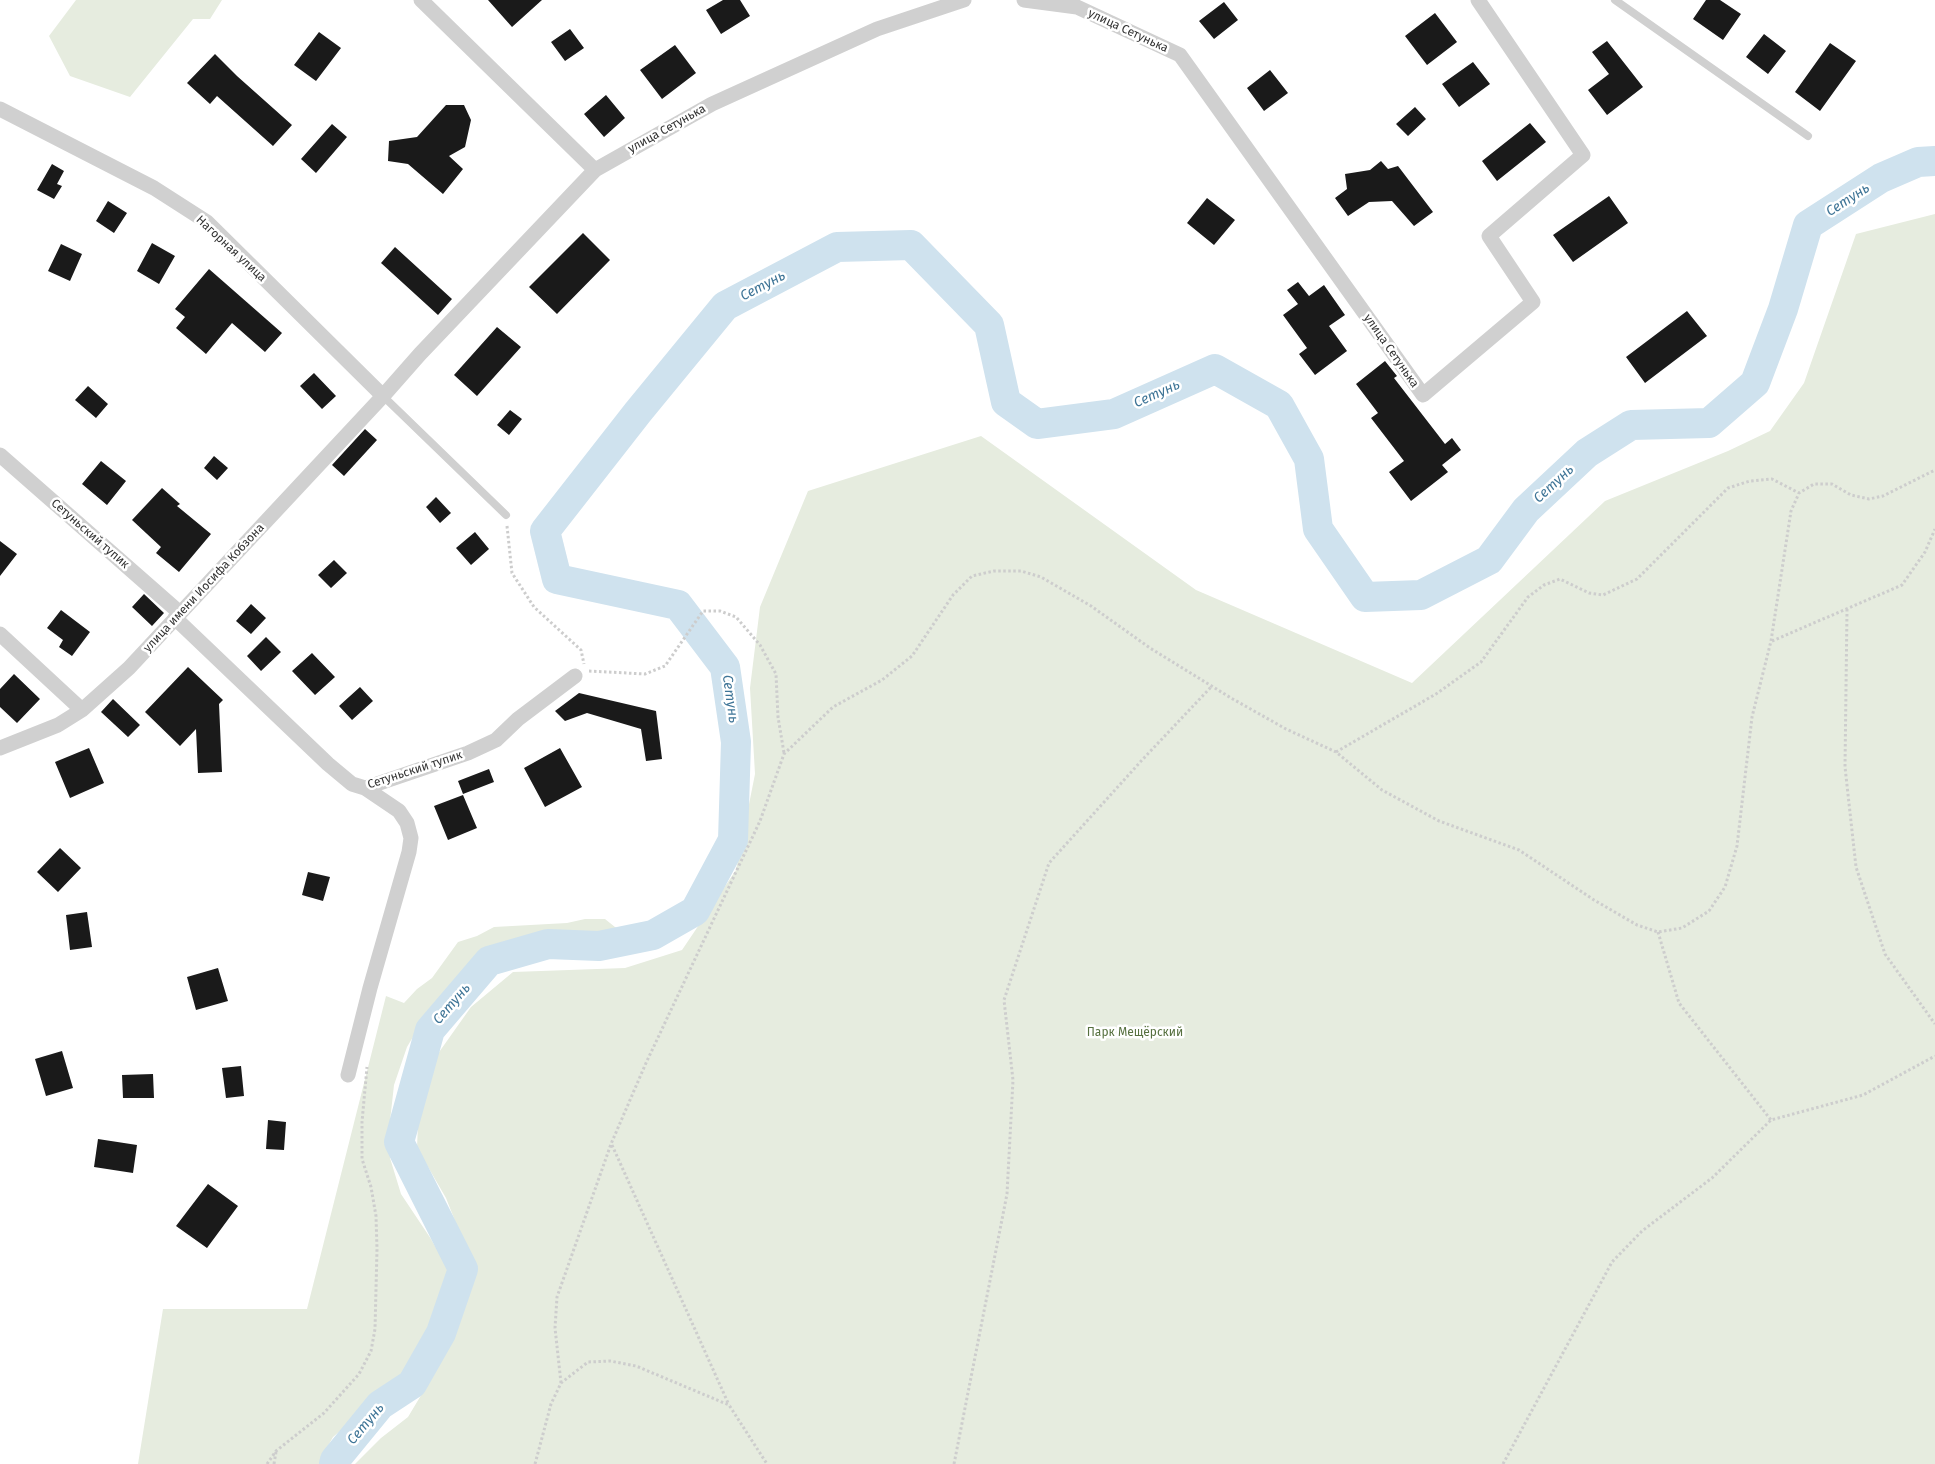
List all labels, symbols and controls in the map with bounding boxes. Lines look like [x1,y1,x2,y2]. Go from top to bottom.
street label: улица Сетунька [1086,6,1170,56]
street label: улица Сетунька [626,102,708,156]
water label: Сетунь [1823,180,1873,220]
street label: Нагорная улица [193,213,269,285]
water label: Сетунь [738,267,788,305]
street label: улица Сетунька [1360,311,1422,391]
water label: Сетунь [1131,376,1183,412]
water label: Сетунь [1530,461,1578,507]
street label: Сетуньский тупик [48,496,132,572]
street label: улица имени Иосифа Кобзона [141,521,267,655]
water label: Сетунь [718,674,742,724]
street label: Сетуньский тупик [366,748,464,792]
water label: Сетунь [430,980,474,1028]
park label: Парк Мещёрский [1087,1026,1183,1040]
water label: Сетунь [344,1400,388,1448]

